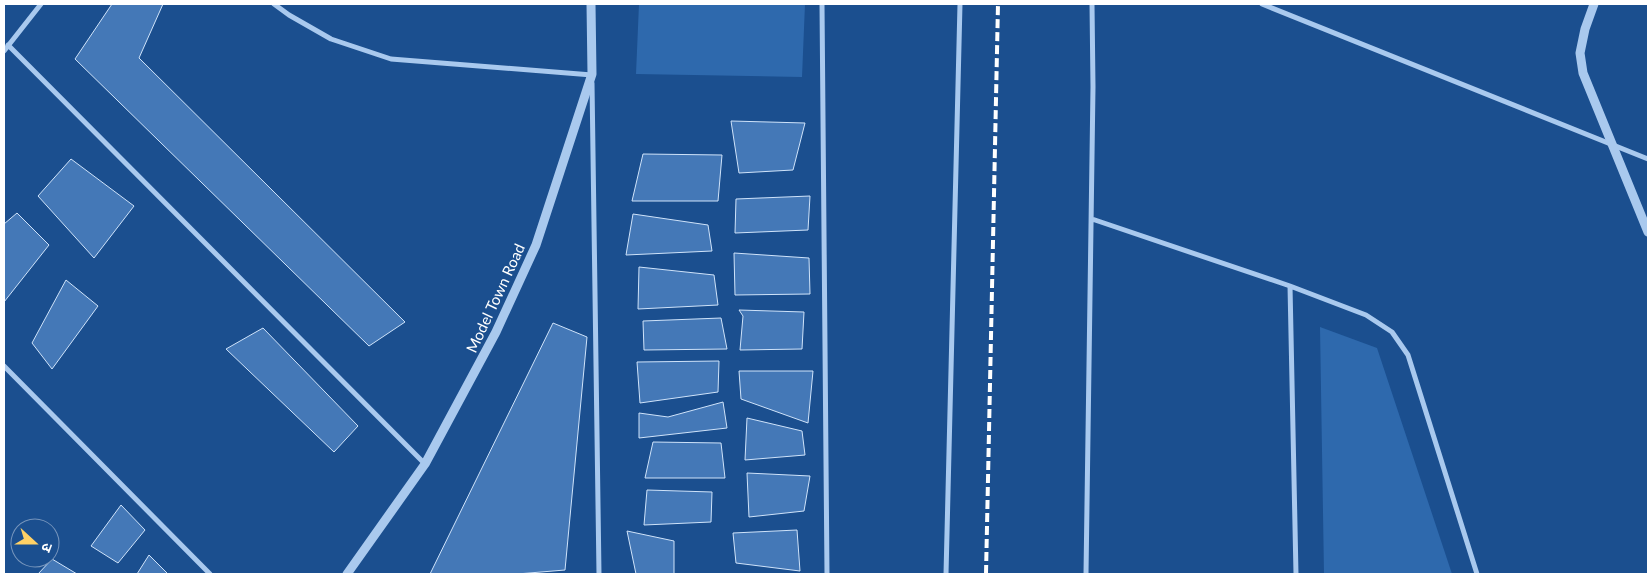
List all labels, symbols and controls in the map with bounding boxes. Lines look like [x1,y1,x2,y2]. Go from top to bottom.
street label: Model Town Road [462,241,528,355]
north arrow [10,518,60,568]
text: उ [38,541,57,555]

